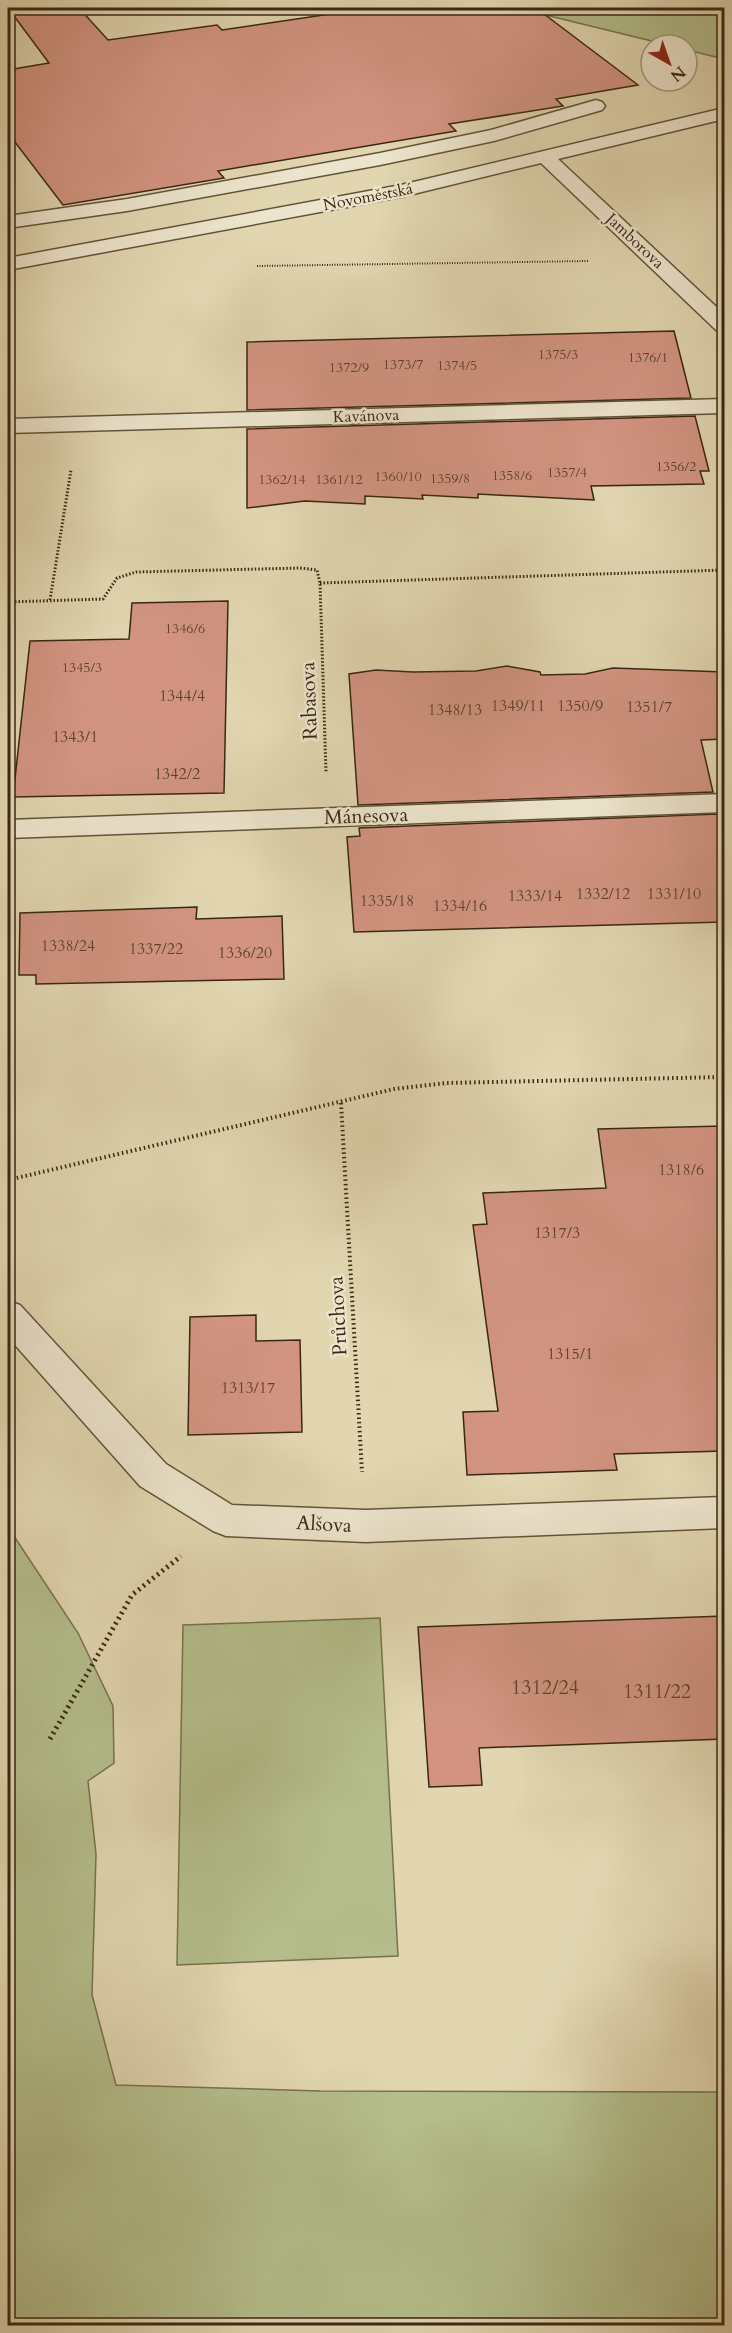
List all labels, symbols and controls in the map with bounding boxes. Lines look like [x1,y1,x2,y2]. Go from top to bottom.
north arrow [639,33,699,93]
text: N [666,61,690,87]
street label: Novoměstská [321,177,415,216]
street label: Jamborova [599,207,669,274]
house number: 1375/3 [538,345,578,364]
house number: 1376/1 [628,348,668,367]
house number: 1373/7 [383,355,423,374]
house number: 1374/5 [437,356,477,375]
house number: 1372/9 [329,358,369,377]
street label: Kavánova [332,404,400,428]
house number: 1356/2 [656,457,696,476]
house number: 1357/4 [547,463,587,482]
house number: 1358/6 [492,466,532,485]
house number: 1360/10 [374,467,422,486]
house number: 1359/8 [430,469,470,488]
house number: 1362/14 [258,470,306,489]
house number: 1361/12 [315,470,363,489]
house number: 1346/6 [165,619,205,638]
house number: 1345/3 [62,658,102,677]
street label: Rabasova [294,661,324,741]
house number: 1344/4 [159,685,205,707]
house number: 1349/11 [491,695,545,717]
house number: 1350/9 [557,695,603,717]
house number: 1351/7 [626,696,672,718]
house number: 1348/13 [428,699,482,721]
house number: 1343/1 [52,726,98,748]
house number: 1342/2 [154,763,200,785]
street label: Mánesova [323,801,409,831]
house number: 1332/12 [576,883,630,905]
house number: 1331/10 [647,883,701,905]
house number: 1333/14 [508,885,562,907]
house number: 1335/18 [360,890,414,912]
house number: 1334/16 [433,895,487,917]
house number: 1338/24 [41,935,95,957]
house number: 1337/22 [129,938,183,960]
house number: 1336/20 [218,942,272,964]
house number: 1318/6 [658,1159,704,1181]
house number: 1317/3 [534,1222,580,1244]
street label: Průchova [322,1275,354,1357]
house number: 1315/1 [547,1343,593,1365]
house number: 1313/17 [221,1377,275,1399]
street label: Alšova [296,1509,353,1539]
house number: 1312/24 [511,1674,579,1701]
house number: 1311/22 [623,1678,691,1705]

